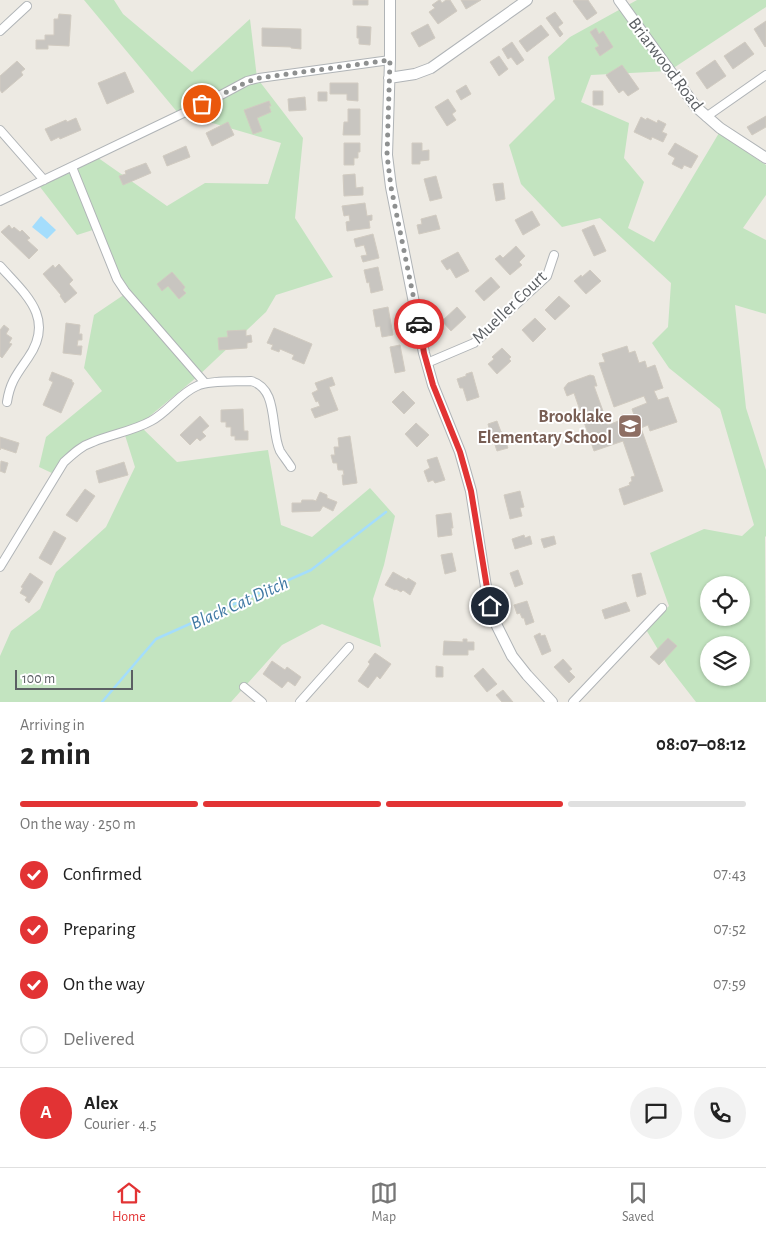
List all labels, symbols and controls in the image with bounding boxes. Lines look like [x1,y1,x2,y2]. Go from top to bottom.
street label: Briarwood Road [624,15,706,115]
pin [181,83,223,125]
icon: bag [188,90,216,118]
street label: Mueller Court [469,268,551,347]
courier [394,299,444,349]
icon: car [405,310,433,338]
place label: Brooklake Elementary School [477,408,612,447]
school or university icon: Brooklake Elementary School [617,413,643,439]
water label: Black Cat Ditch [188,573,291,633]
map controls [700,576,750,686]
button: locate [700,576,750,626]
pin [469,585,511,627]
icon: home [476,592,504,620]
button: layers [700,636,750,686]
scale bar [15,667,132,690]
text: 100 m [22,672,55,686]
text: Arriving in [20,717,85,733]
text: 08:07–08:12 [656,735,746,754]
text: 2 min [20,738,91,770]
text: On the way · 250 m [20,816,136,832]
icon: check [20,861,48,889]
text: Confirmed [63,865,142,884]
text: 07:43 [713,866,746,882]
icon: check [20,916,48,944]
text: Preparing [63,920,136,939]
text: 07:52 [713,921,746,937]
icon: check [20,971,48,999]
text: On the way [63,975,145,994]
text: 07:59 [713,976,746,992]
text: Delivered [63,1030,135,1049]
button: chat [630,1087,682,1139]
button: phone [694,1087,746,1139]
text: Alex [84,1094,118,1113]
text: A [40,1103,52,1122]
text: Courier · 4.5 [84,1116,156,1132]
tab: Home [112,1179,146,1226]
tab: Map [370,1179,398,1226]
tab: Saved [622,1179,654,1226]

